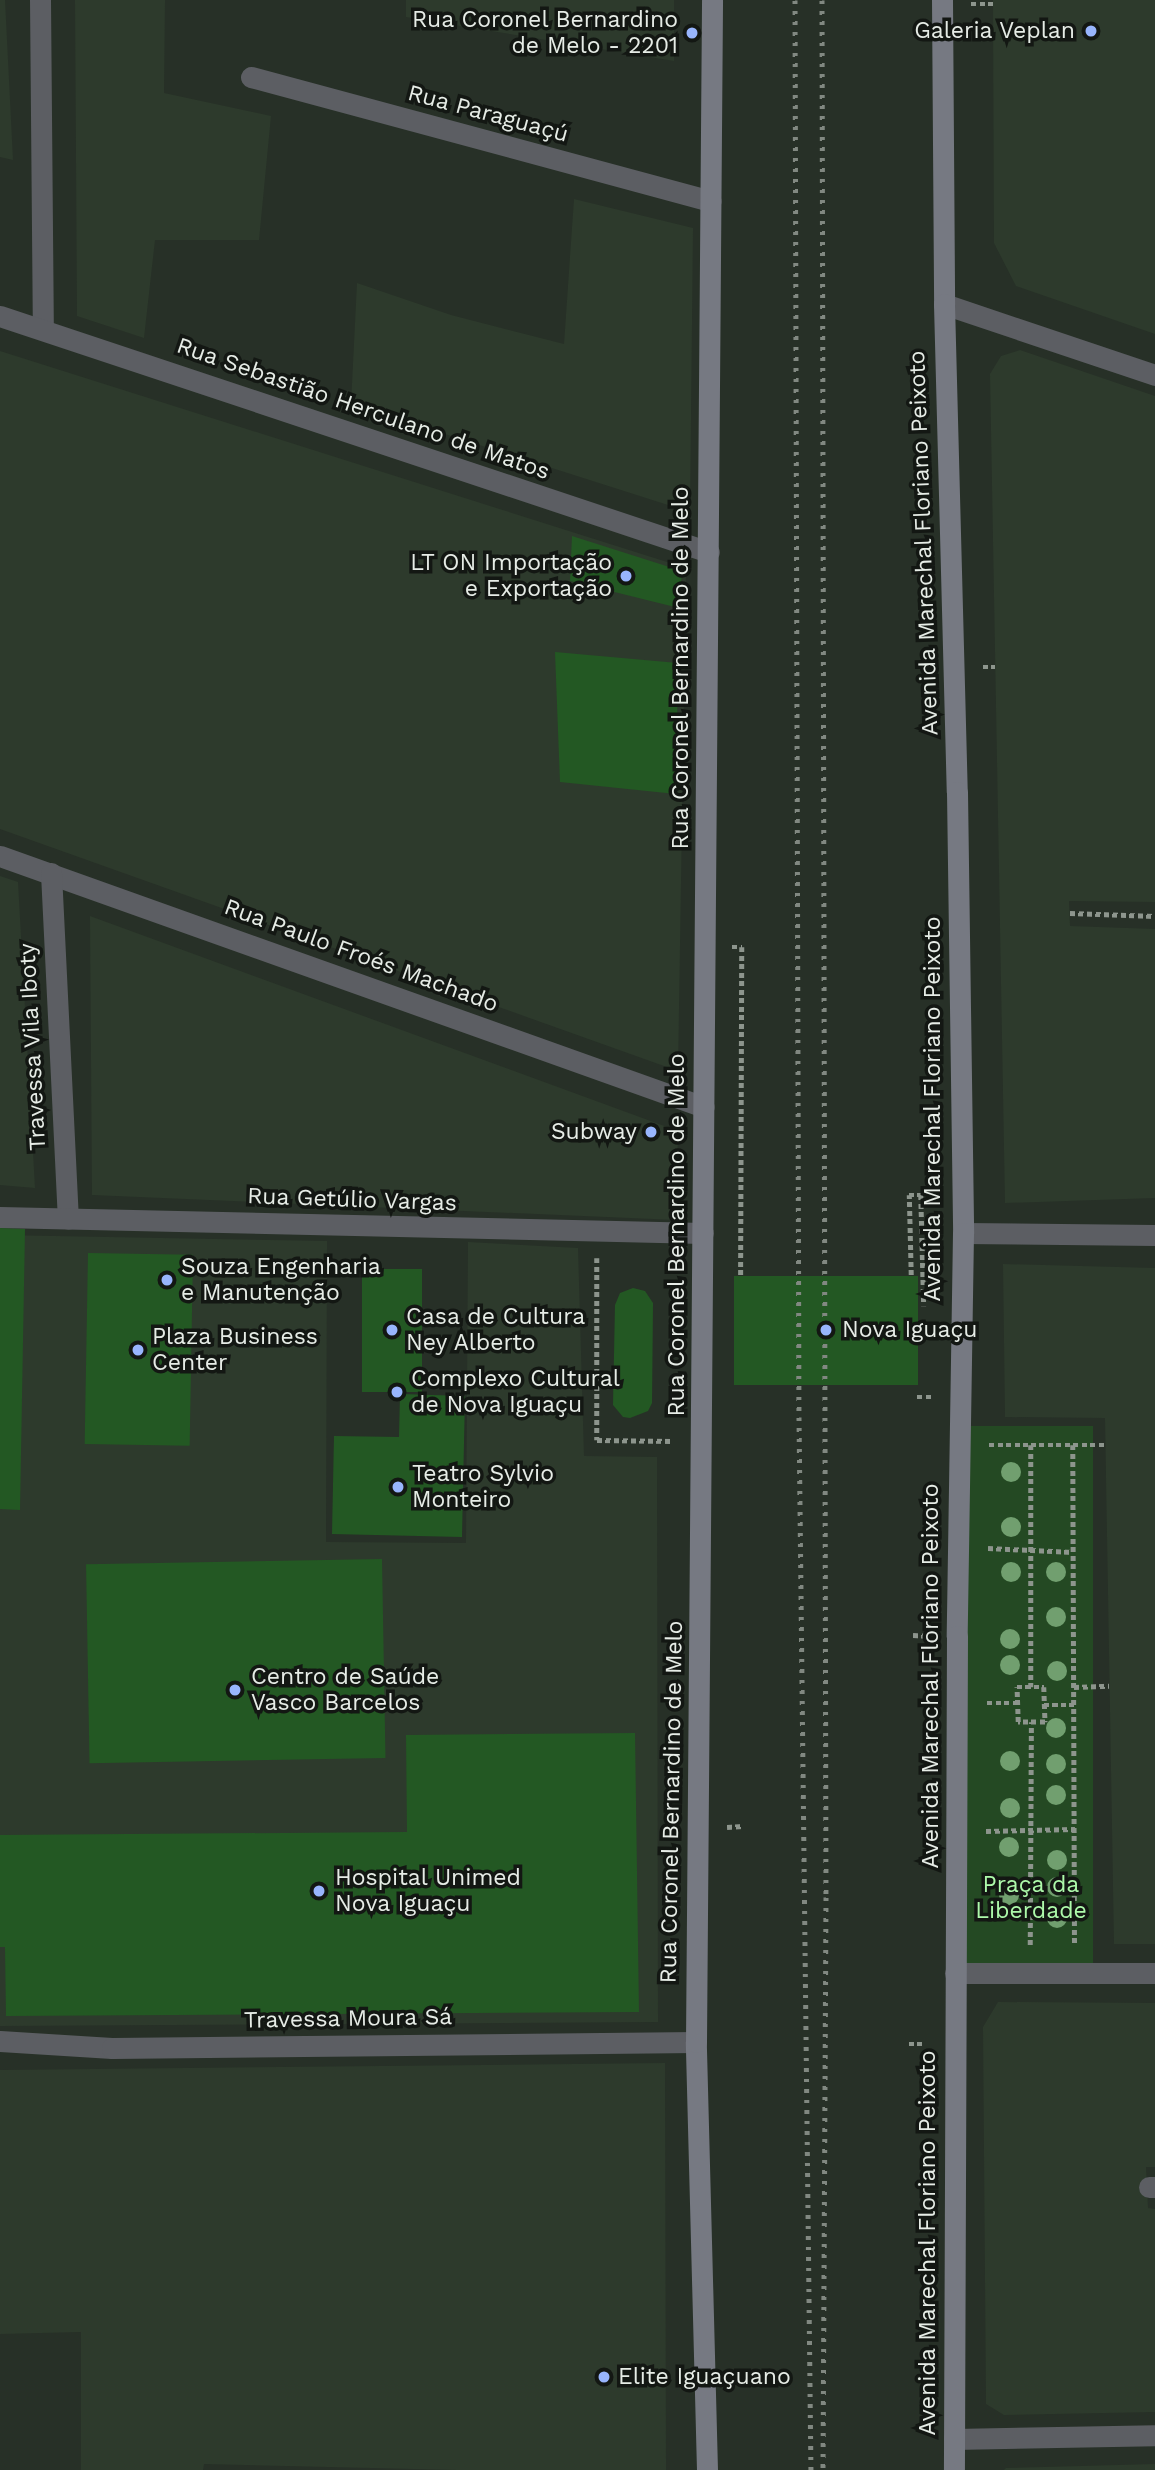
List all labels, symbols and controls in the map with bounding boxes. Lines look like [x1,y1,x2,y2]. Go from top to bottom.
place label: Rua Coronel Bernardino de Melo - 2201 [411,6,678,60]
place label: Galeria Veplan [913,17,1075,45]
marker: Galeria Veplan [1081,21,1101,41]
marker: Rua Coronel Bernardino de Melo - 2201 [684,25,700,41]
street label: Rua Paraguaçú [404,79,572,149]
street label: Rua Sebastião Herculano de Matos [173,332,553,486]
street label: Avenida Marechal Floriano Peixoto [903,349,945,737]
street label: Rua Coronel Bernardino de Melo [667,486,695,850]
place label: LT ON Importação e Exportação [410,549,612,603]
marker: LT ON Importação e Exportação [618,568,634,584]
street label: Rua Paulo Froés Machado [220,893,502,1019]
street label: Avenida Marechal Floriano Peixoto [919,916,947,1302]
street label: Travessa Vila Iboty [14,942,52,1152]
street label: Rua Coronel Bernardino de Melo [663,1053,691,1417]
place label: Subway [551,1118,637,1146]
marker: Subway [643,1124,659,1140]
street label: Rua Getúlio Vargas [246,1183,458,1217]
place label: Souza Engenharia e Manutenção [181,1253,381,1307]
marker: Souza Engenharia e Manutenção [159,1272,175,1288]
place label: Casa de Cultura Ney Alberto [406,1303,586,1357]
place label: Nova Iguaçu [842,1316,978,1344]
marker: Nova Iguaçu [816,1320,836,1340]
marker: Casa de Cultura Ney Alberto [384,1322,400,1338]
place label: Plaza Business Center [152,1323,318,1377]
marker: Plaza Business Center [130,1342,146,1358]
place label: Complexo Cultural de Nova Iguaçu [411,1365,620,1419]
marker: Complexo Cultural de Nova Iguaçu [389,1384,405,1400]
place label: Teatro Sylvio Monteiro [412,1460,554,1514]
marker: Teatro Sylvio Monteiro [390,1479,406,1495]
street label: Avenida Marechal Floriano Peixoto [917,1483,945,1869]
street label: Rua Coronel Bernardino de Melo [655,1620,689,1984]
place label: Centro de Saúde Vasco Barcelos [251,1663,439,1717]
marker: Centro de Saúde Vasco Barcelos [225,1680,245,1700]
place label: Hospital Unimed Nova Iguaçu [335,1864,522,1918]
park label: Praça da Liberdade [975,1871,1087,1925]
marker: Hospital Unimed Nova Iguaçu [309,1881,329,1901]
street label: Travessa Moura Sá [243,2003,453,2035]
street label: Avenida Marechal Floriano Peixoto [914,2050,942,2436]
place label: Elite Iguaçuano [618,2363,791,2391]
marker: Elite Iguaçuano [596,2369,612,2385]

